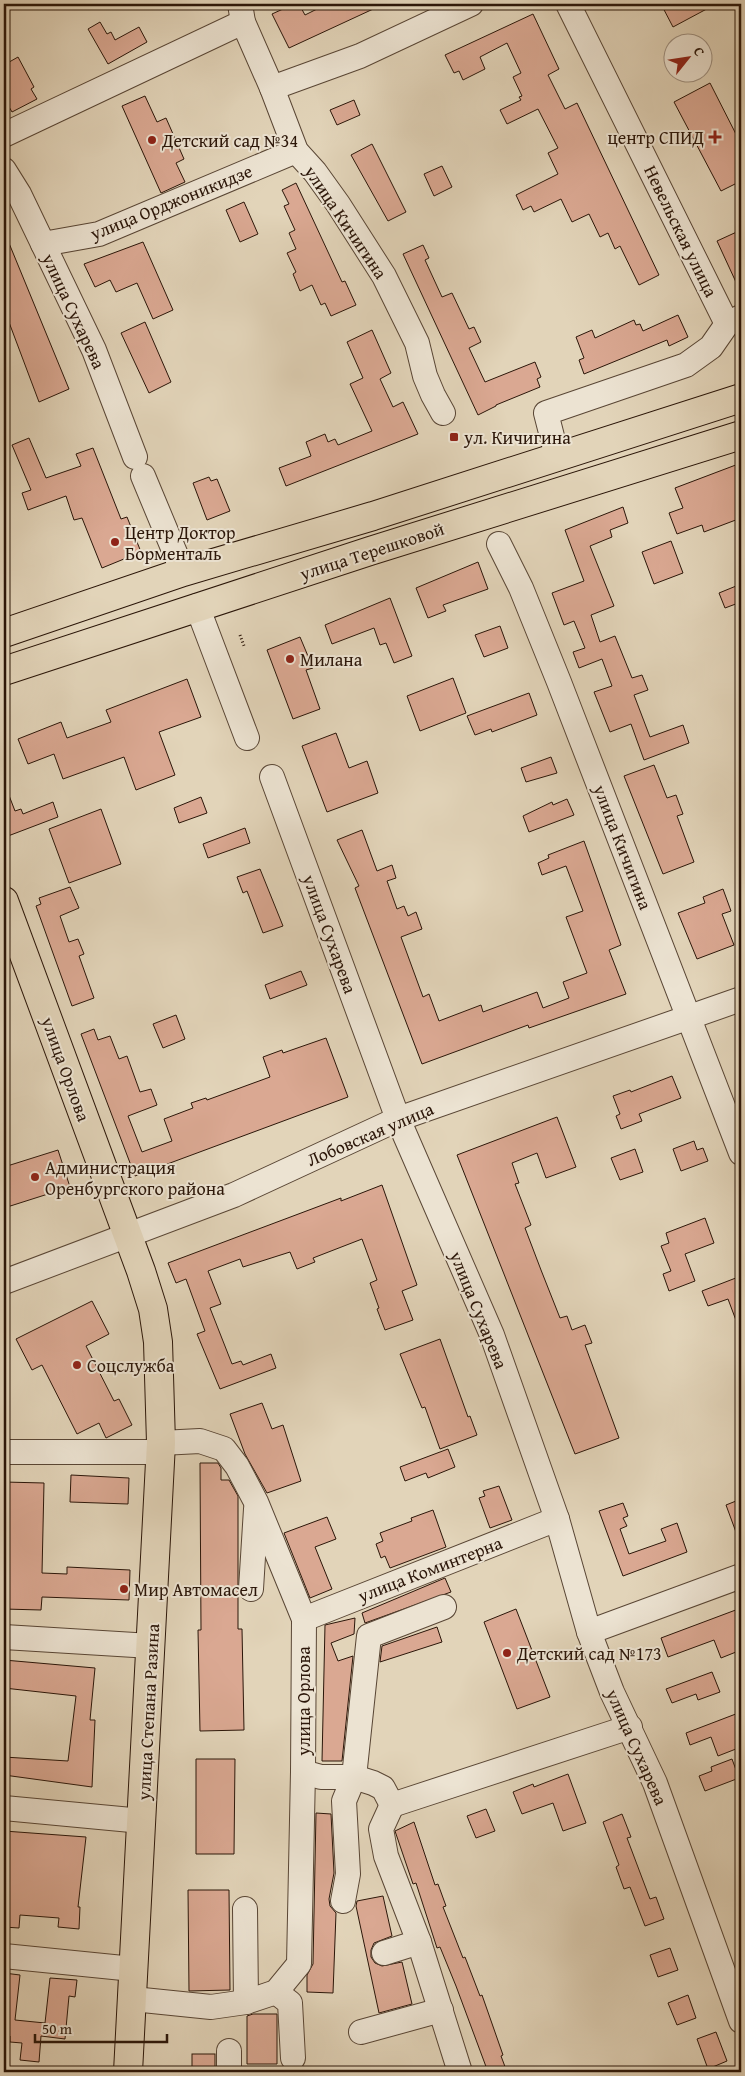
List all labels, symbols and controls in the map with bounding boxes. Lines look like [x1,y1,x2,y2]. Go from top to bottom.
north arrow [662,32,712,82]
text: С [689,43,710,60]
place label: центр СПИД [607,124,704,151]
place label: Детский сад №34 [161,127,298,154]
marker: центр СПИД [708,130,722,144]
marker: Детский сад №34 [146,134,158,146]
street label: улица Орджоникидзе [85,157,256,247]
street label: улица Кичигина [297,159,394,285]
street label: Невельская улица [637,161,725,302]
street label: улица Сухарева [35,248,113,374]
place label: ул. Кичигина [463,424,571,451]
marker: ул. Кичигина [448,431,460,443]
street label: улица Терешковой [295,515,448,587]
place label: Центр Доктор Борменталь [125,519,236,567]
marker: Центр Доктор Борменталь [109,536,121,548]
place label: Милана [300,646,363,673]
marker: Милана [284,653,296,665]
street label: улица Кичигина [586,780,659,914]
street label: улица Сухарева [296,870,364,998]
street label: улица Орлова [34,1012,98,1126]
street label: Лобовская улица [302,1095,438,1173]
place label: Администрация Оренбургского района [45,1154,225,1202]
marker: Администрация Оренбургского района [29,1171,41,1183]
street label: улица Сухарева [443,1246,515,1373]
place label: Соцслужба [87,1352,175,1379]
marker: Соцслужба [71,1359,83,1371]
street label: улица Коминтерна [353,1529,506,1609]
place label: Мир Автомасел [134,1576,258,1603]
marker: Мир Автомасел [118,1583,130,1595]
street label: улица Степана Разина [130,1623,166,1802]
place label: Детский сад №173 [516,1640,662,1667]
street label: улица Орлова [290,1646,317,1757]
marker: Детский сад №173 [501,1647,513,1659]
street label: улица Сухарева [599,1684,675,1810]
scale bar [35,2011,168,2043]
text: 50 m [42,2018,73,2039]

